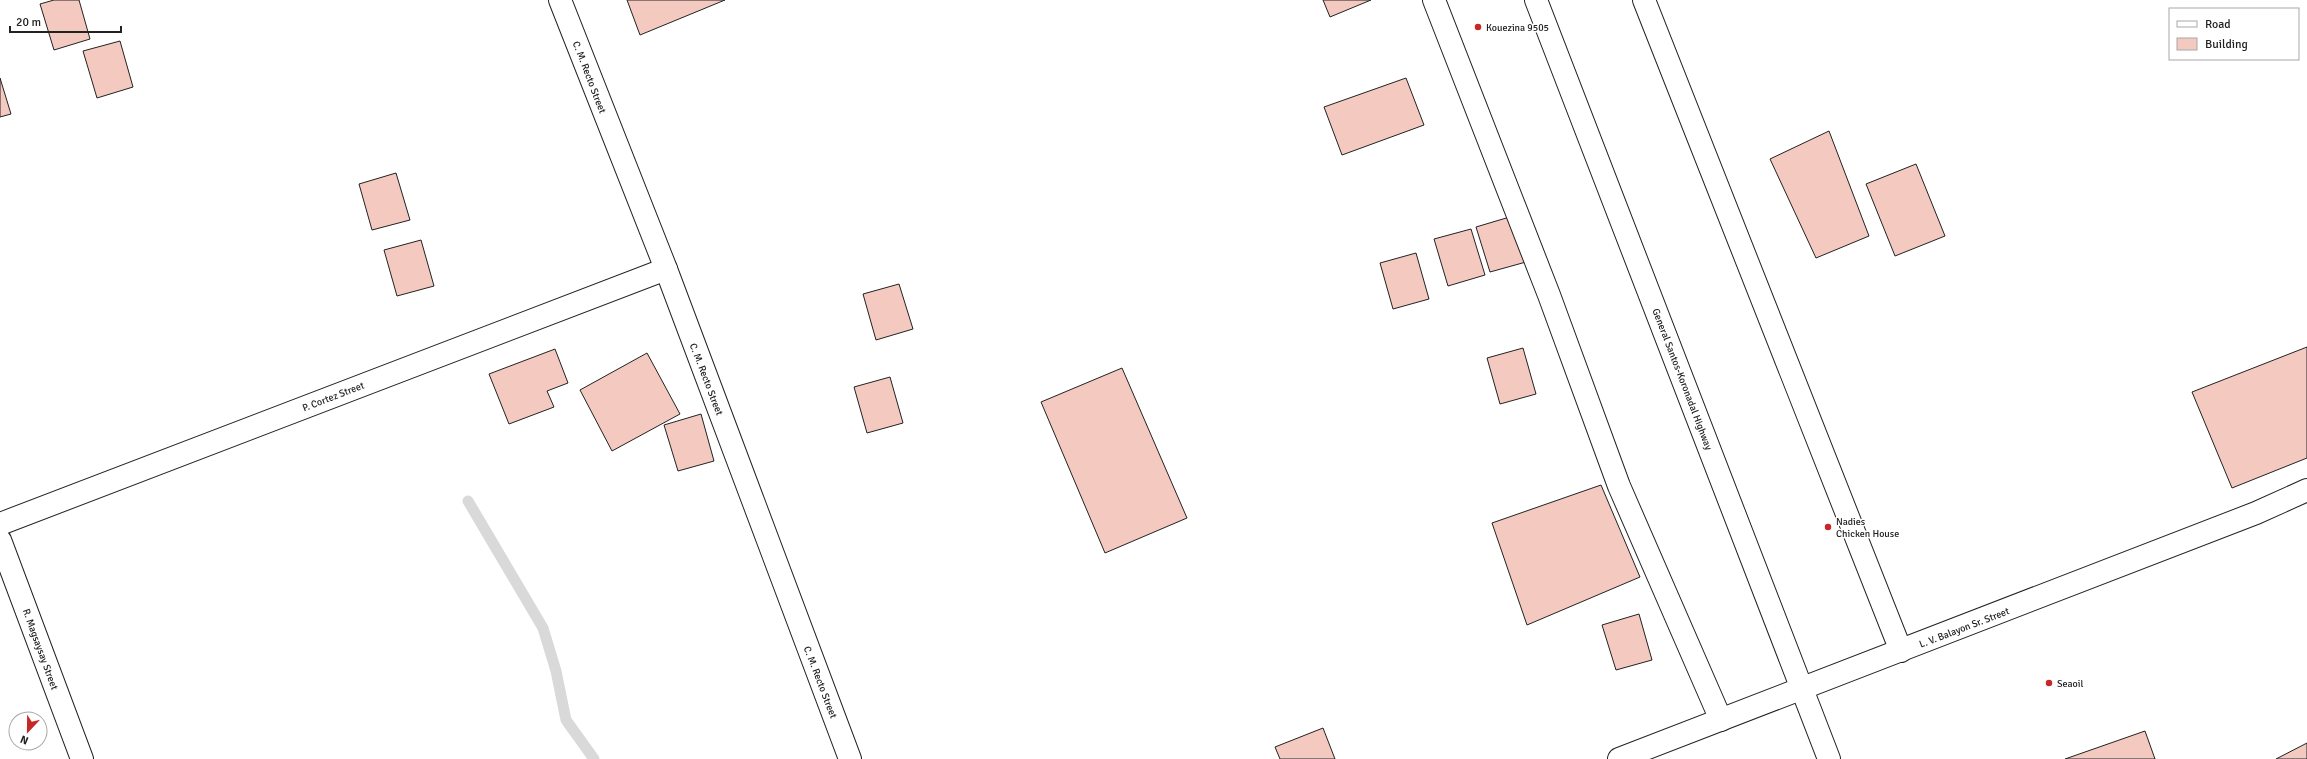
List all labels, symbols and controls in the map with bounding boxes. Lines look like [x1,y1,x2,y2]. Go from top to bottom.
scale bar [10,8,121,34]
legend [2169,8,2299,60]
text: 20 m [16,15,41,30]
text: Road [2205,17,2231,32]
marker: Kouezina 9505 [1473,22,1483,32]
place label: Kouezina 9505 [1486,22,1549,34]
text: Building [2205,37,2248,52]
street label: C. M. Recto Street [570,40,609,116]
street label: General Santos-Koronadal Highway [1649,307,1715,452]
street label: C. M. Recto Street [687,342,726,418]
street label: P. Cortez Street [301,379,366,414]
place label: Nadies Chicken House [1836,516,1899,540]
marker: Nadies Chicken House [1823,522,1833,532]
street label: L. V. Balayon Sr. Street [1918,605,2012,651]
street label: R. Magsaysay Street [20,607,60,692]
street label: C. M. Recto Street [801,645,840,721]
marker: Seaoil [2044,678,2054,688]
place label: Seaoil [2057,678,2084,690]
north arrow [8,711,48,751]
text: N [18,732,30,747]

